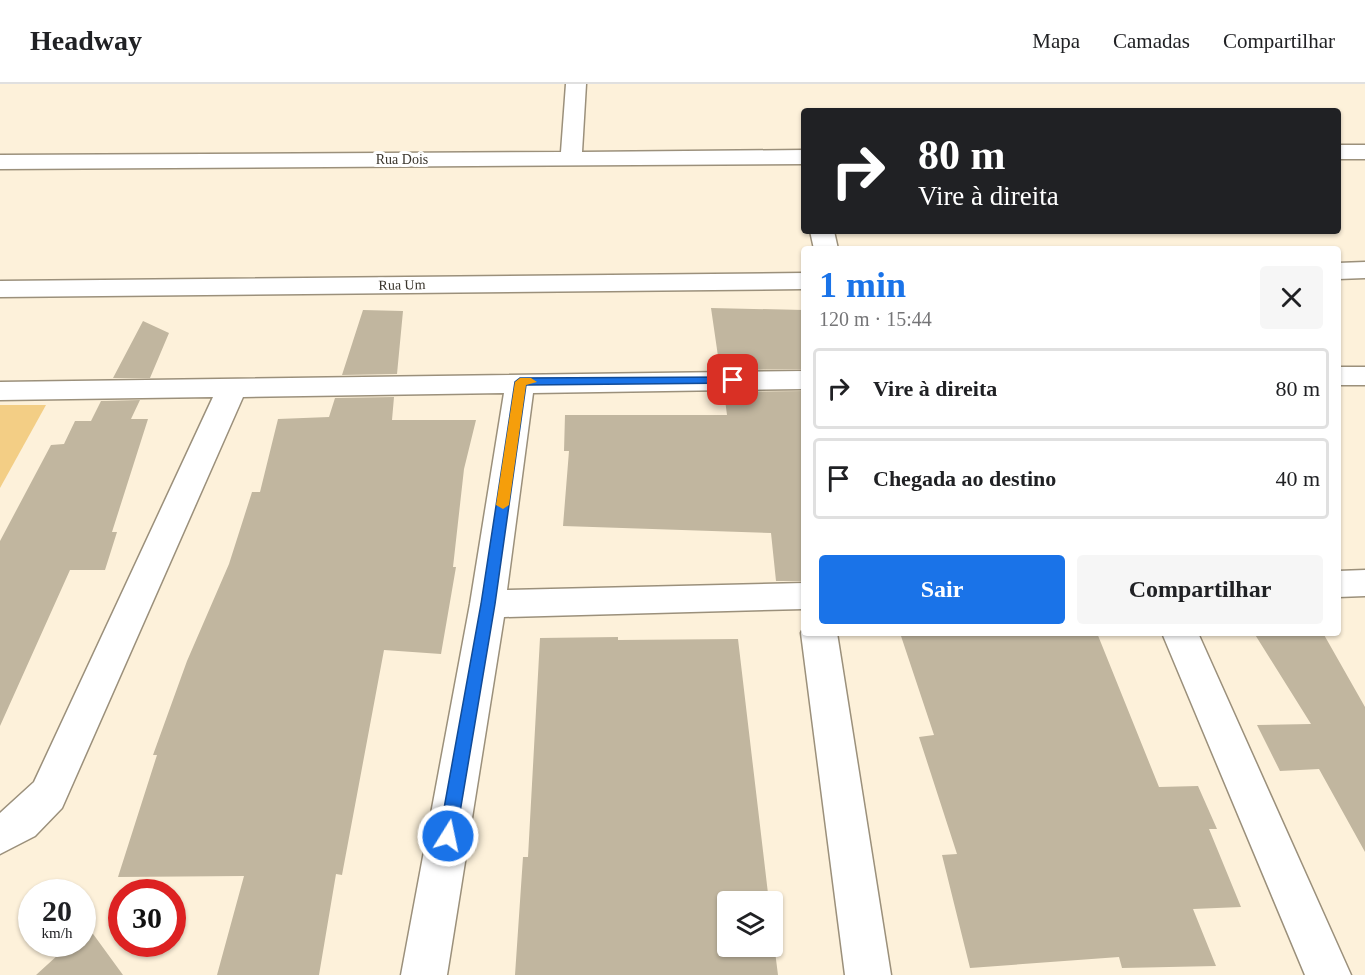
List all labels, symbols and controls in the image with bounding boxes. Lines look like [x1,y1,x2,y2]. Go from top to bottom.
text: Headway [30,25,142,56]
text: Mapa [1032,29,1080,53]
text: Camadas [1113,29,1190,53]
text: Compartilhar [1223,29,1335,53]
icon: right [819,132,897,210]
text: 80 m [918,132,1006,178]
street label: Rua Dois [376,152,428,167]
text: Vire à direita [918,181,1059,211]
text: 1 min [819,265,906,305]
button: close [1260,266,1323,329]
street label: Rua Um [378,277,426,293]
text: 120 m · 15:44 [819,308,932,330]
pin [707,354,758,405]
icon: arrive [716,363,749,396]
icon: right [822,372,855,405]
text: Vire à direita [873,376,997,401]
text: 80 m [1275,376,1320,401]
icon: arrive [822,462,855,495]
text: Chegada ao destino [873,466,1056,491]
text: 40 m [1275,466,1320,491]
button: Sair [819,555,1065,624]
button: Compartilhar [1077,555,1323,624]
position arrow [416,804,480,868]
speed limit sign: 30 [108,879,186,957]
map controls [717,891,783,957]
button: layers [717,891,783,957]
text: 20 [42,894,72,927]
text: km/h [42,925,72,941]

